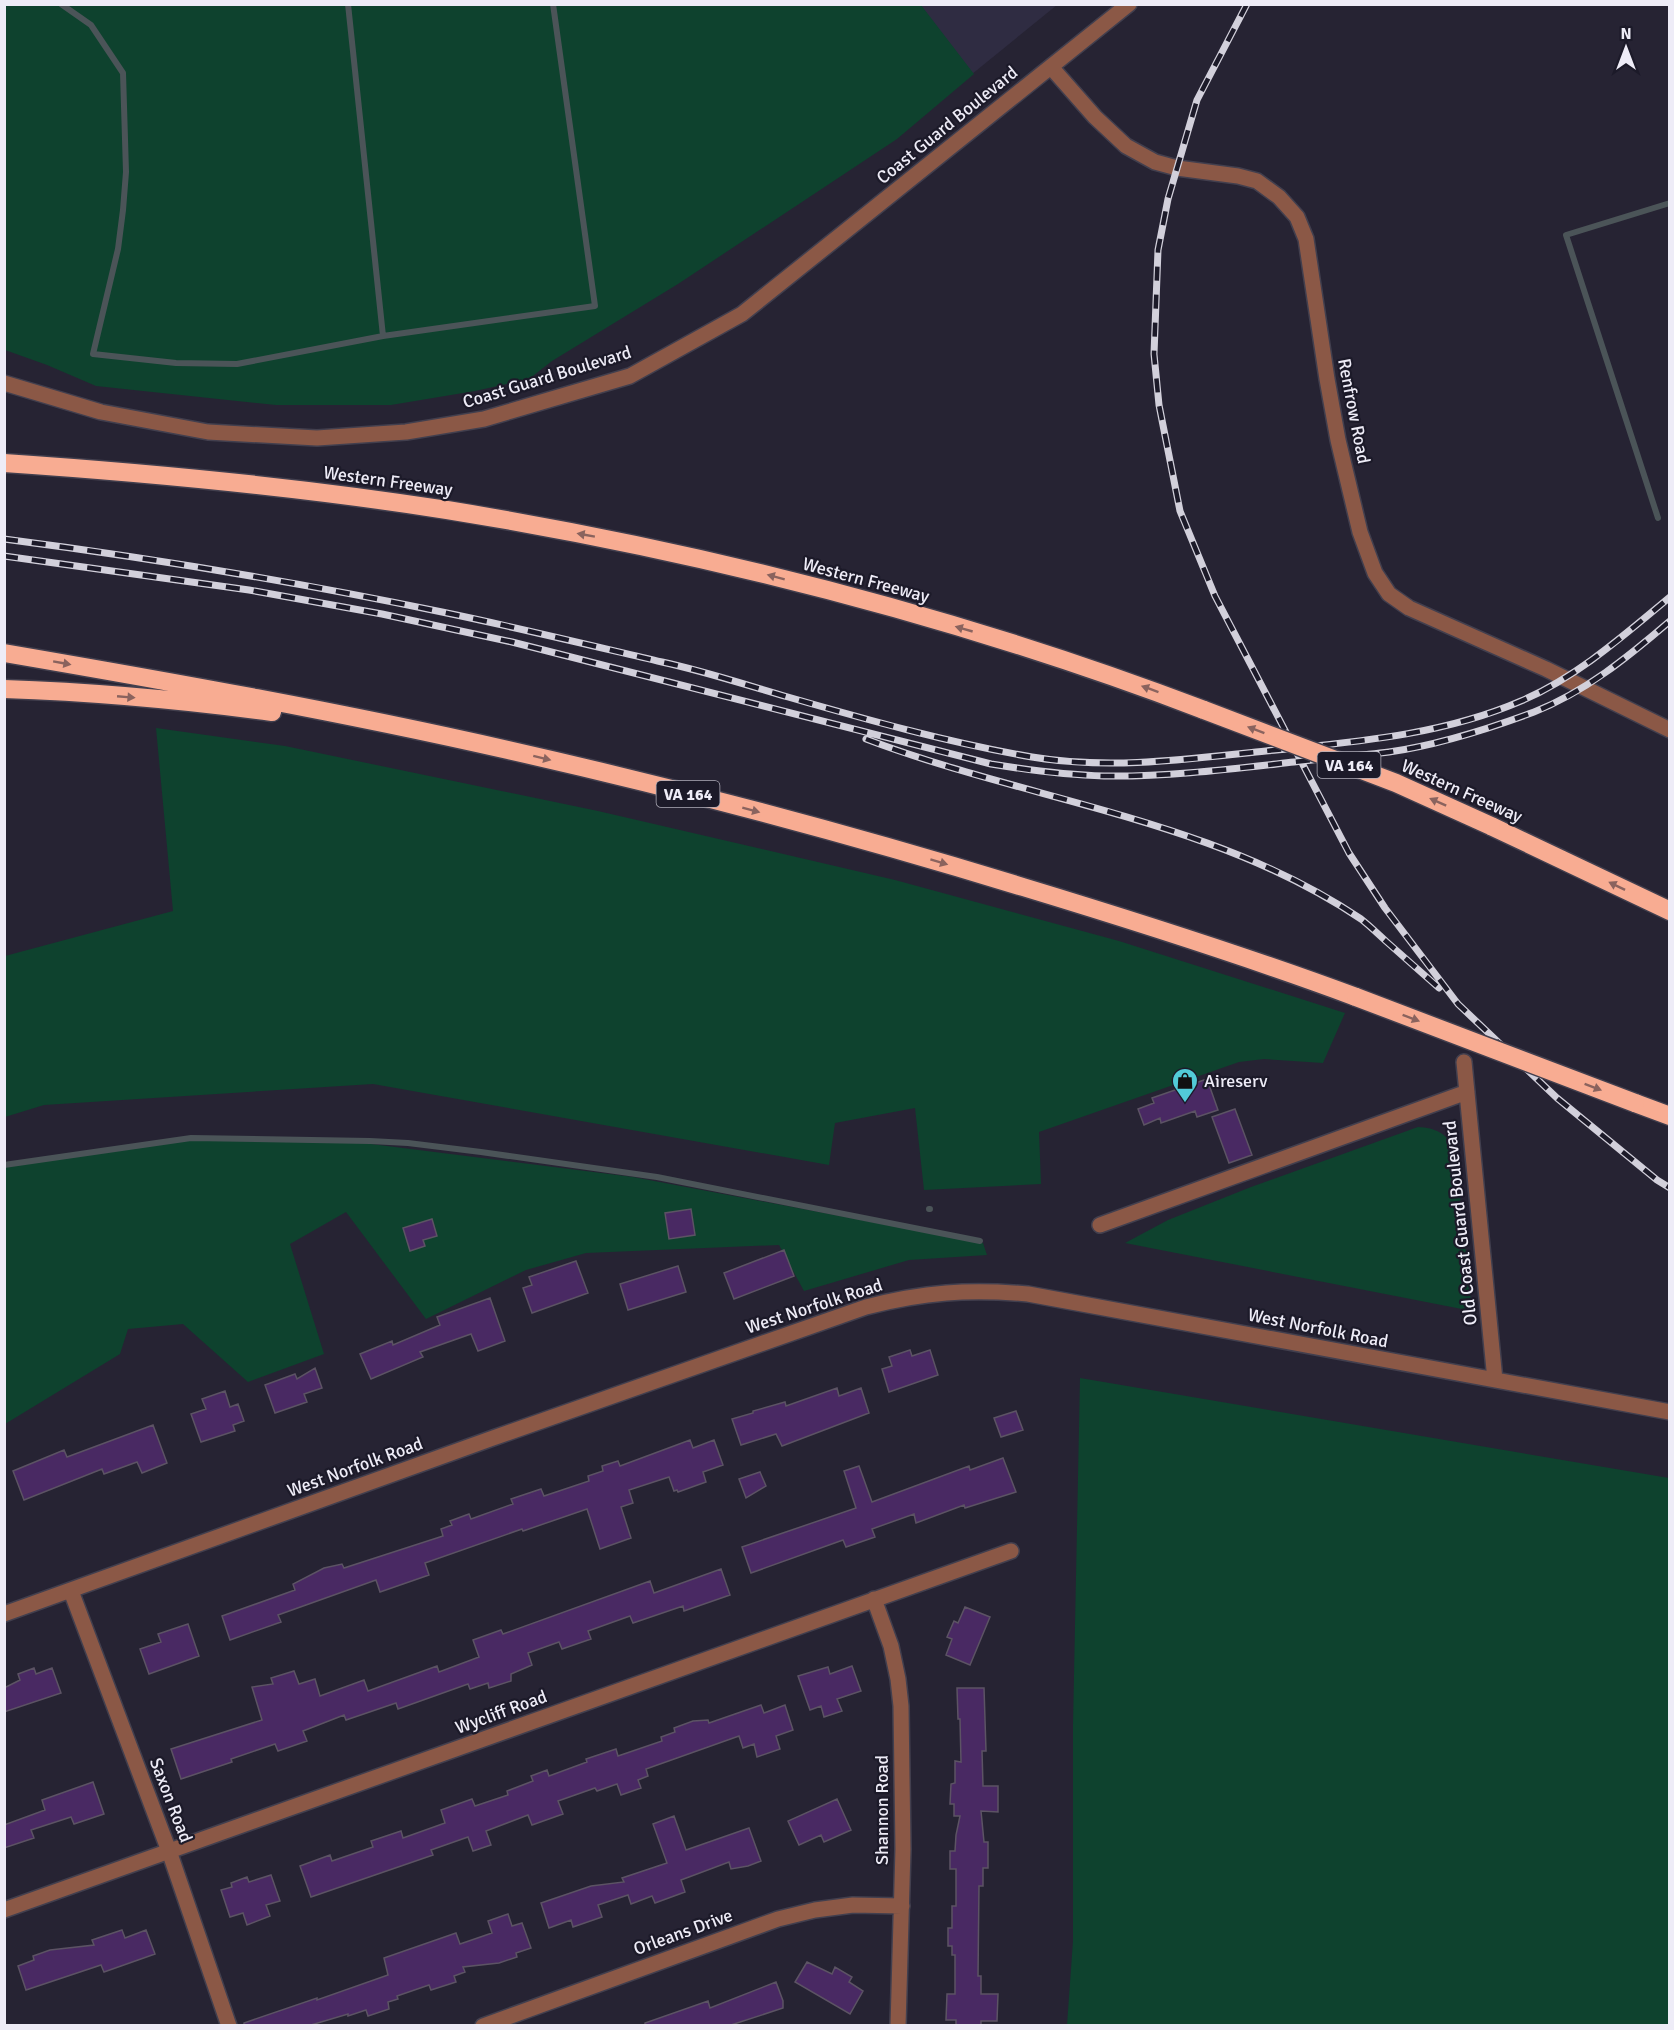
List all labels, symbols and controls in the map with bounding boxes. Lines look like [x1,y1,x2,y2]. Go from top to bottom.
north arrow [1596,18,1656,78]
text: N [1620,24,1632,44]
street label: Coast Guard Boulevard [872,61,1022,189]
street label: Coast Guard Boulevard [460,341,634,413]
street label: Renfrow Road [1333,357,1375,465]
street label: Western Freeway [322,461,455,501]
one-way arrow [576,531,595,540]
street label: Western Freeway [800,553,932,608]
one-way arrow [767,572,785,582]
one-way arrow [955,624,973,633]
one-way arrow [53,659,72,668]
one-way arrow [1140,684,1158,694]
one-way arrow [116,692,135,701]
one-way arrow [1247,725,1265,735]
road number: VA 164 [1318,752,1380,778]
one-way arrow [533,754,551,764]
street label: Western Freeway [1398,754,1526,828]
road number: VA 164 [656,781,720,807]
one-way arrow [1429,797,1446,806]
one-way arrow [742,805,761,815]
one-way arrow [930,857,948,867]
one-way arrow [1608,881,1625,890]
one-way arrow [1402,1013,1420,1023]
shop icon: Aireserv [1170,1066,1200,1104]
place label: Aireserv [1204,1070,1268,1092]
one-way arrow [1584,1082,1602,1092]
street label: Old Coast Guard Boulevard [1438,1120,1482,1326]
street label: West Norfolk Road [743,1274,885,1338]
street label: West Norfolk Road [1246,1304,1390,1352]
street label: West Norfolk Road [284,1432,426,1502]
street label: Wycliff Road [452,1685,550,1739]
street label: Saxon Road [145,1755,197,1845]
street label: Shannon Road [871,1755,893,1865]
street label: Orleans Drive [631,1904,735,1960]

